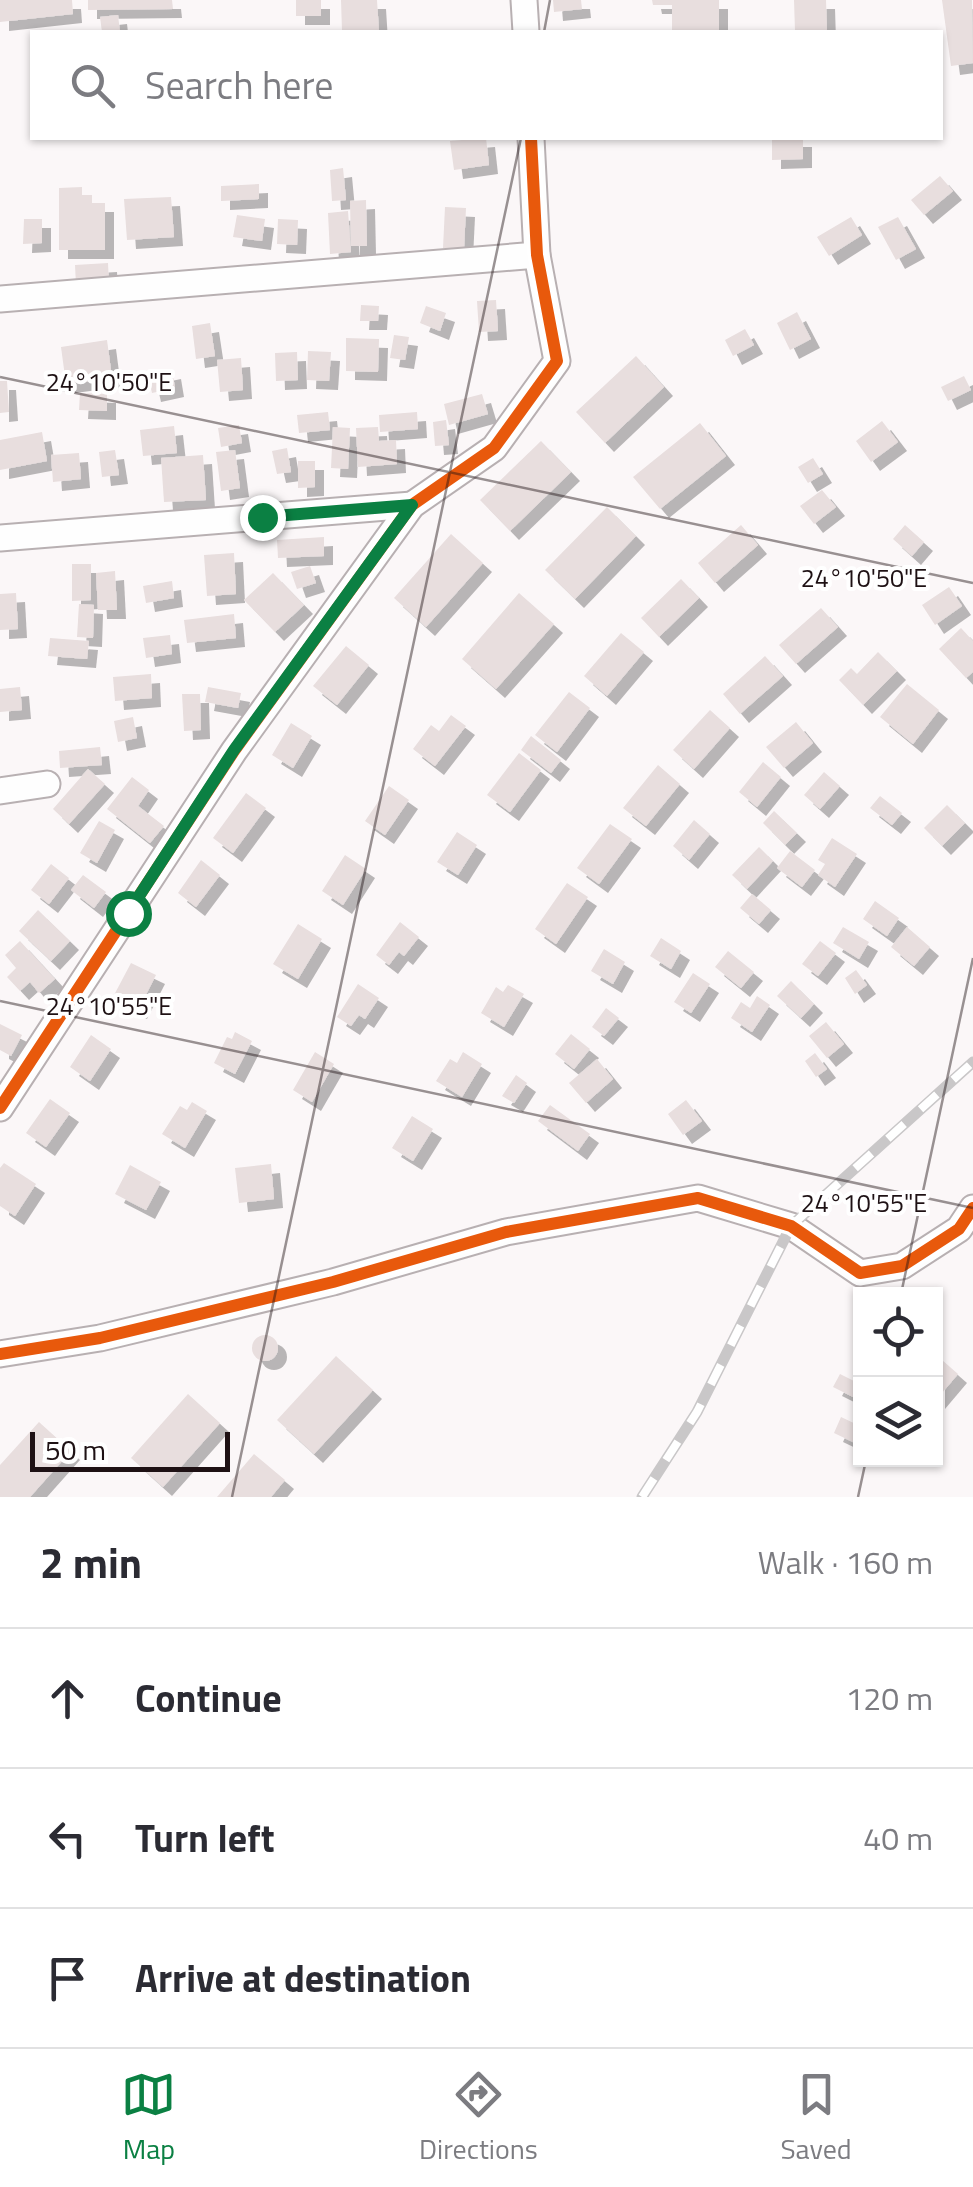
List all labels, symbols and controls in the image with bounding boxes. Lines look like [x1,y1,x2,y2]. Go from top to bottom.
search box [30,30,943,140]
text: Search here [145,56,333,114]
icon: search [65,58,120,113]
text: 24°10'50"E [46,363,172,401]
route end [240,495,286,541]
text: 24°10'50"E [801,559,927,597]
route start [106,891,152,937]
text: 24°10'55"E [46,987,172,1025]
text: 24°10'55"E [801,1184,927,1222]
map controls [853,1287,943,1467]
button: locate [853,1287,943,1377]
button: layers [853,1377,943,1467]
scale bar [30,1427,230,1472]
text: 50 m [45,1428,106,1471]
text: 2 min [40,1530,142,1594]
text: Walk · 160 m [758,1538,933,1586]
text: Continue [135,1669,282,1727]
icon: ahead [40,1671,95,1726]
text: 120 m [845,1674,933,1722]
text: Turn left [135,1809,275,1867]
icon: left [40,1811,95,1866]
text: 40 m [863,1814,933,1862]
text: Arrive at destination [135,1949,471,2007]
icon: arrive [40,1951,95,2006]
tab: Map [121,2067,176,2170]
tab: Directions [419,2067,538,2170]
tab: Saved [780,2067,852,2170]

